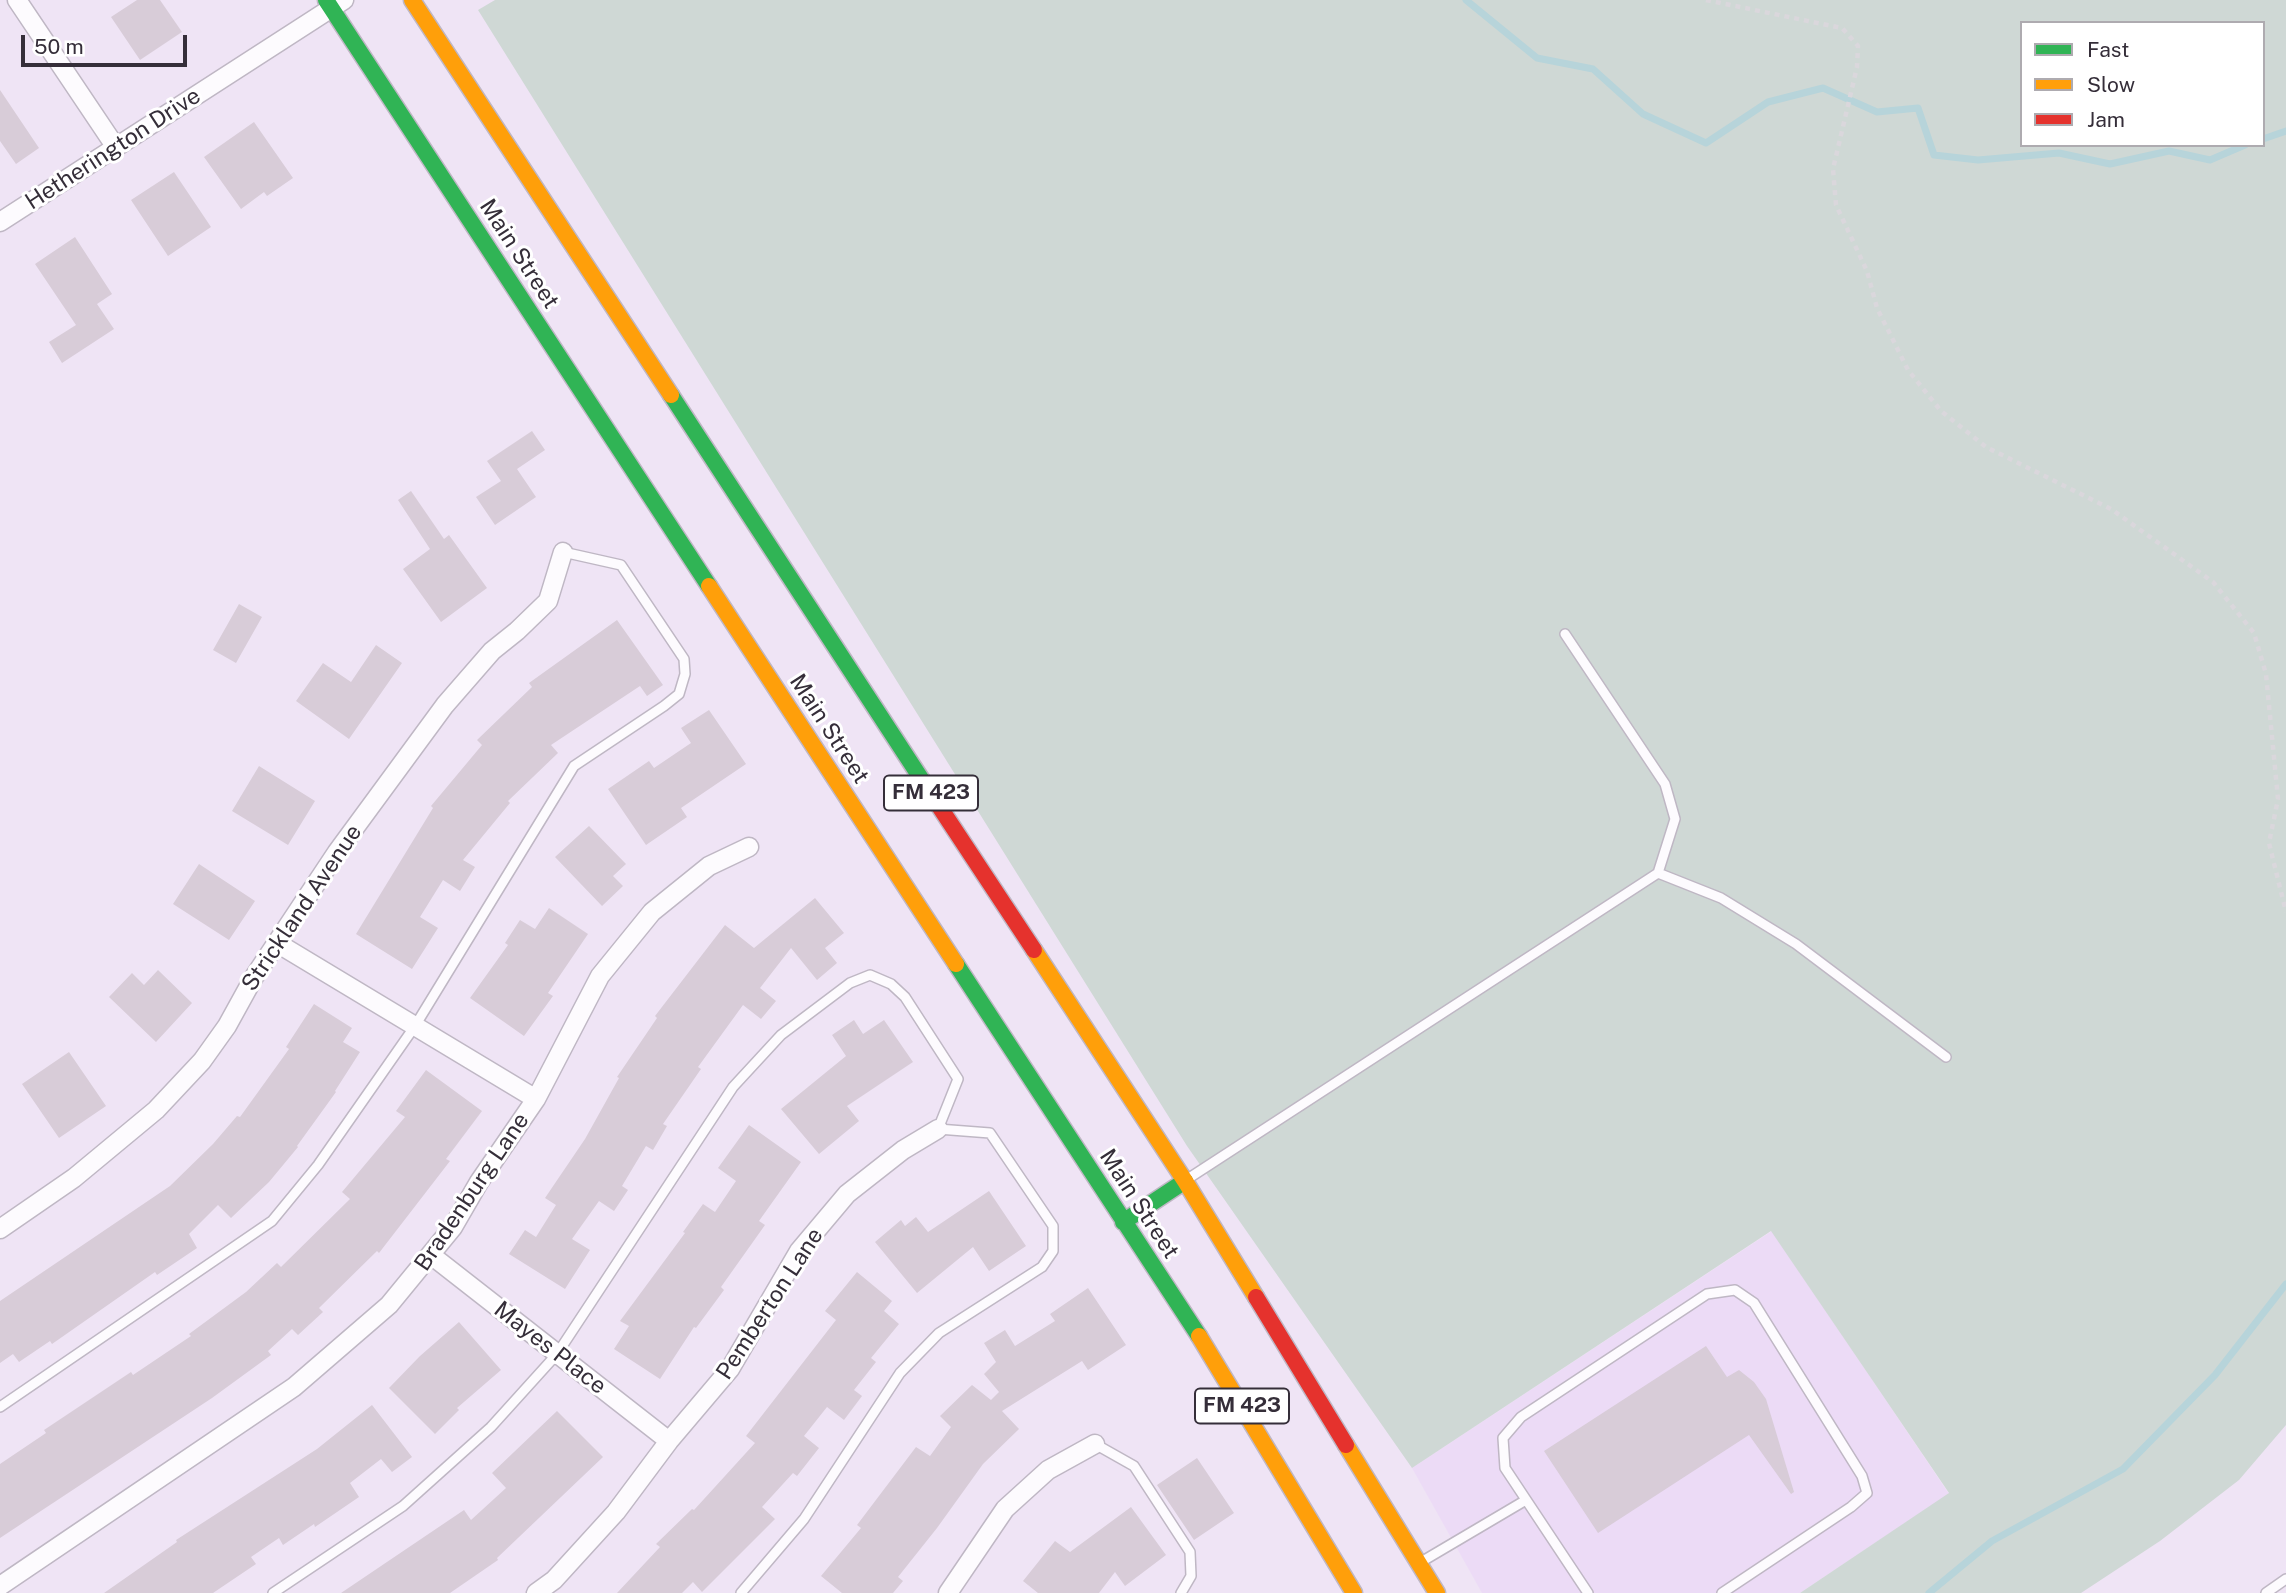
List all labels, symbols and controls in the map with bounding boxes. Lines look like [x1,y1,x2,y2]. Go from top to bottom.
scale bar [24,21,191,65]
legend [2020,21,2265,147]
text: 50 m [34,34,84,59]
text: Fast [2087,37,2129,62]
text: Slow [2087,72,2135,97]
street label: Hetherington Drive [20,82,206,216]
text: Jam [2087,107,2125,132]
street label: Main Street [473,194,565,314]
street label: Main Street [783,669,875,789]
road number: FM 423 [884,776,978,810]
street label: Strickland Avenue [236,819,368,997]
street label: Bradenburg Lane [409,1108,535,1276]
street label: Main Street [1093,1144,1185,1264]
street label: Pemberton Lane [711,1223,829,1385]
street label: Mayes Place [488,1296,612,1400]
road number: FM 423 [1195,1388,1289,1424]

